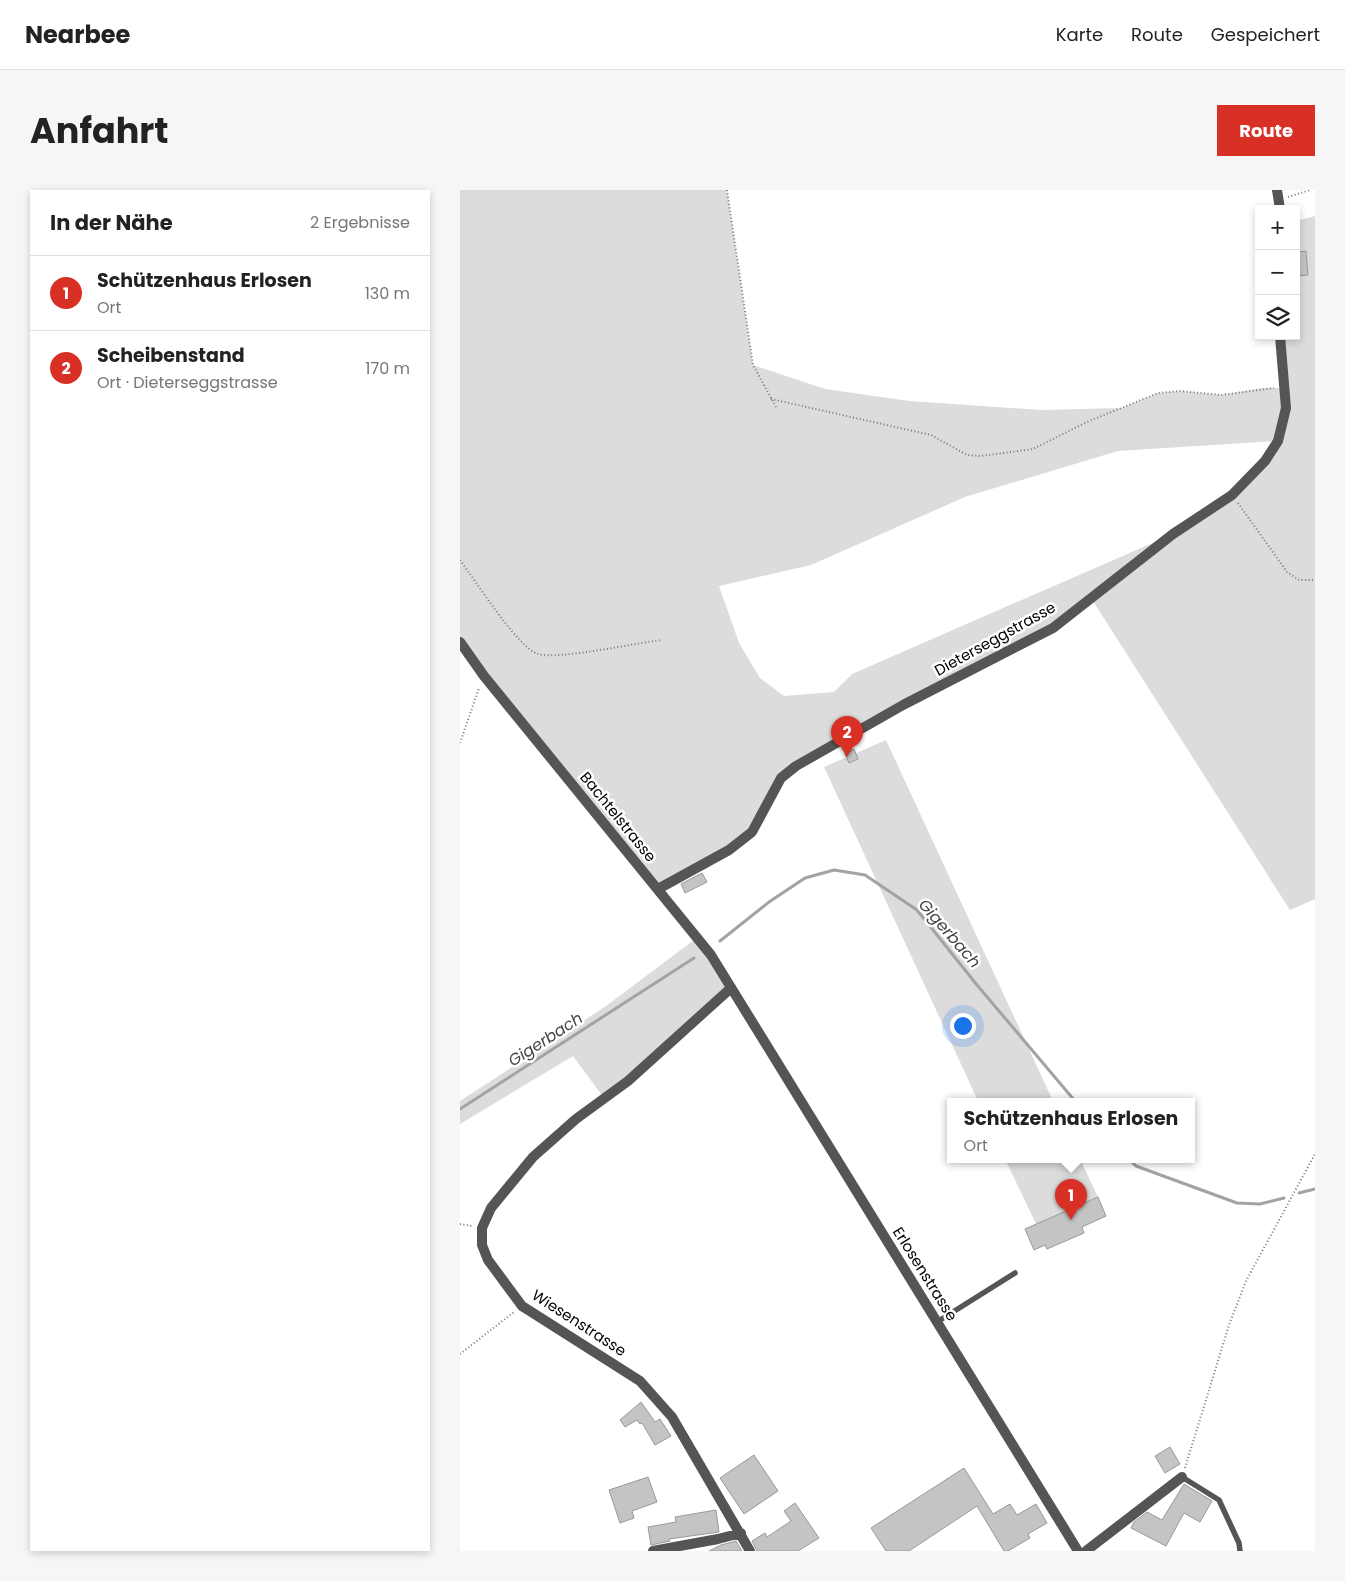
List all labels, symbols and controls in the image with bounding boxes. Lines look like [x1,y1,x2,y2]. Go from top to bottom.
text: Nearbee [25,18,130,51]
text: Karte [1056,22,1103,47]
text: Route [1131,22,1183,47]
text: Gespeichert [1211,22,1320,47]
button: Route [1217,105,1315,156]
text: Anfahrt [30,106,169,155]
map controls [1255,205,1300,340]
button: + [1255,205,1300,250]
text: In der Nähe [50,208,173,237]
text: 2 Ergebnisse [310,211,410,234]
button: − [1255,250,1300,295]
text: Schützenhaus Erlosen [97,267,312,294]
text: 1 [63,282,69,305]
text: 130 m [365,282,410,305]
button: layers [1255,295,1300,340]
text: Ort [97,296,121,319]
text: Scheibenstand [97,342,245,369]
text: 2 [61,357,71,380]
text: 170 m [365,357,410,380]
text: Ort · Dieterseggstrasse [97,371,278,394]
street label: Dieterseggstrasse [930,597,1059,681]
pin: 2 [831,716,863,757]
street label: Bachtelstrasse [575,767,661,866]
water label: Gigerbach [913,894,986,973]
water label: Gigerbach [503,1007,587,1072]
your location [950,1013,976,1039]
popup [947,1098,1195,1163]
text: Schützenhaus Erlosen [964,1105,1178,1132]
text: Ort [964,1134,988,1157]
pin: 1 [1055,1179,1087,1220]
street label: Erlosenstrasse [888,1223,963,1325]
street label: Wiesenstrasse [528,1284,630,1361]

